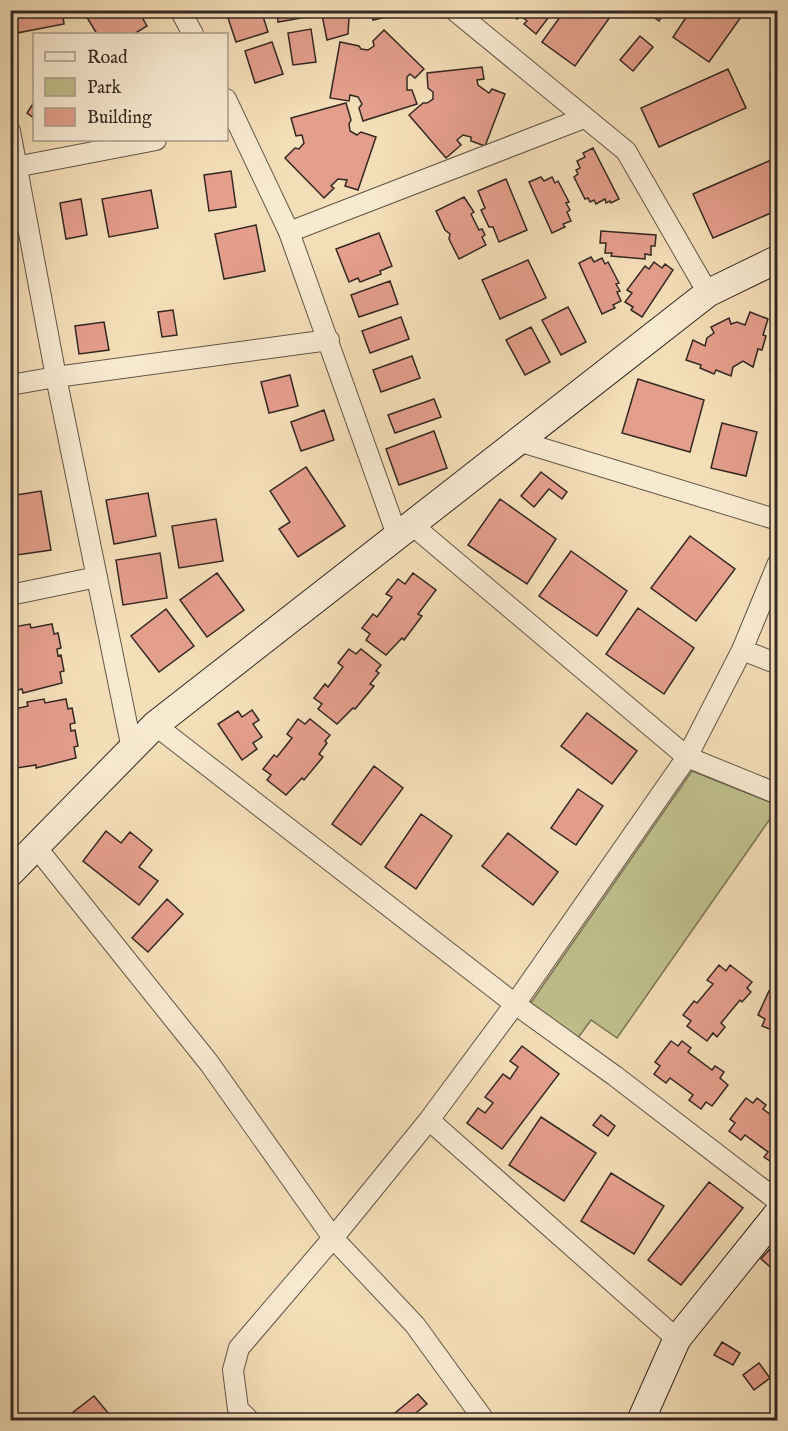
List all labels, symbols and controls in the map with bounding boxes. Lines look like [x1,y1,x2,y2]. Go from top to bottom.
legend [33,33,228,141]
text: Road [87,47,128,70]
text: Park [87,77,122,100]
text: Building [87,107,152,130]

